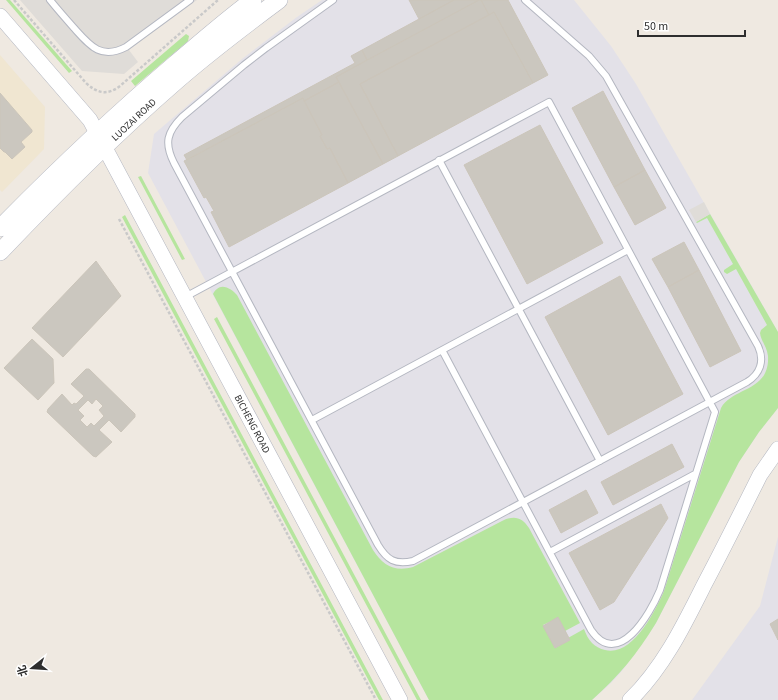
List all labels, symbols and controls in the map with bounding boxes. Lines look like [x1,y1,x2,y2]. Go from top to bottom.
scale bar [638,12,745,38]
text: 50 m [644,18,668,35]
street label: LUOZAI ROAD [109,96,159,144]
street label: BICHENG ROAD [231,392,273,456]
north arrow [12,648,52,688]
text: 北 [14,663,32,678]

